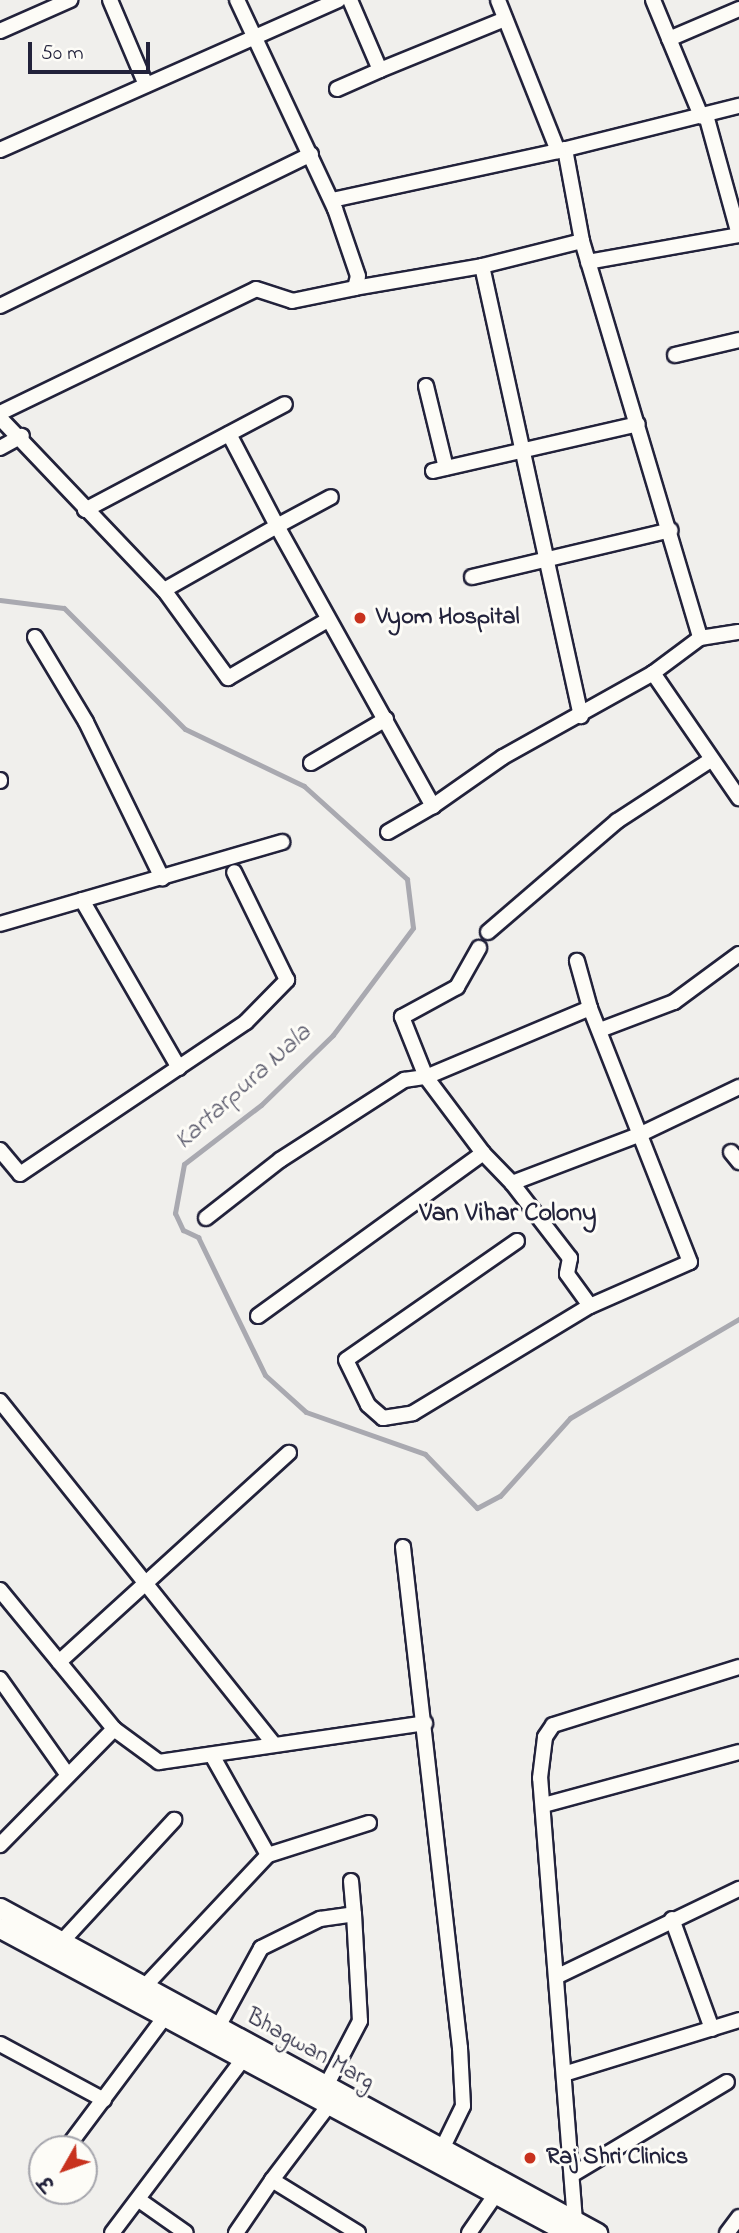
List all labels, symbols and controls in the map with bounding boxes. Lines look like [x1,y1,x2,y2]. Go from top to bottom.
scale bar [32,28,154,72]
text: 50 m [41,39,84,69]
place label: Vyom Hospital [376,604,520,632]
marker: Vyom Hospital [350,608,370,628]
water label: Kartarpura Nala [169,1018,319,1158]
district label: Van Vihar Colony [420,1199,596,1231]
street label: Bhagwan Marg [241,2003,379,2097]
north arrow [28,2135,98,2205]
place label: Raj Shri Clinics [546,2144,688,2172]
marker: Raj Shri Clinics [520,2148,540,2168]
text: उ [34,2169,62,2196]

